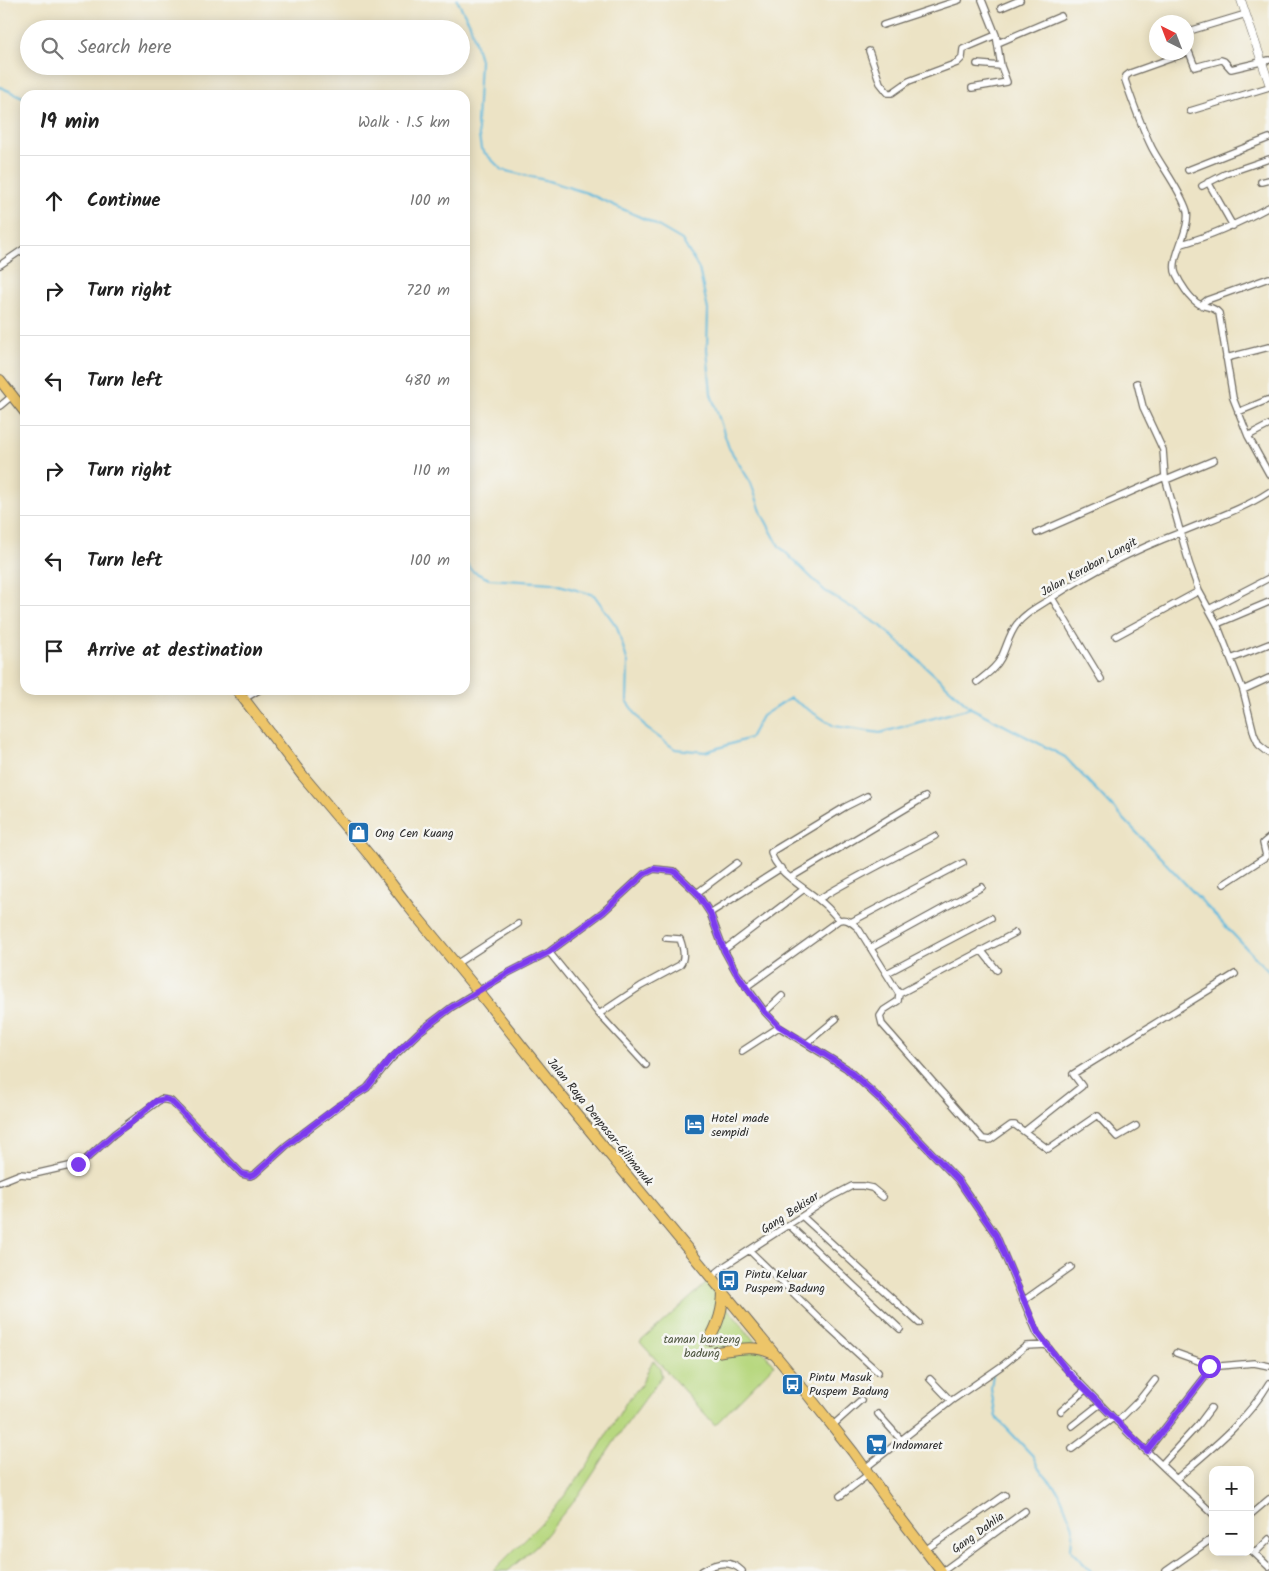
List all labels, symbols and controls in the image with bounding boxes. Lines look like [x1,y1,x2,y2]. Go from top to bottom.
north arrow [1149,15,1194,60]
search box [20,20,470,75]
text: Search here [78,33,172,63]
icon: search [38,34,66,62]
text: 19 min [40,106,99,139]
text: Walk · 1.5 km [358,110,450,135]
text: Continue [87,186,160,216]
icon: ahead [40,187,68,215]
text: 100 m [410,188,450,213]
text: Turn right [87,276,172,306]
icon: right [40,277,68,305]
text: 720 m [406,278,450,303]
text: Turn left [87,366,162,396]
icon: left [40,367,68,395]
text: 480 m [404,368,450,393]
text: Turn right [87,456,172,486]
icon: right [40,457,68,485]
text: 110 m [413,458,450,483]
street label: Jalan Keraban Langit [1037,532,1141,601]
text: Turn left [87,546,162,576]
icon: left [40,547,68,575]
text: 100 m [410,548,450,573]
text: Arrive at destination [87,636,263,666]
icon: arrive [40,637,68,665]
shop icon: Ong Cen Kuang [347,821,371,845]
place label: Ong Cen Kuang [375,824,454,843]
street label: Jalan Raya Denpasar-Gilimanuk [542,1054,658,1190]
place label: Hotel made sempidi [711,1109,769,1142]
hotel icon: Hotel made sempidi [683,1113,707,1137]
route end [67,1153,90,1176]
street label: Gang Bekisar [757,1186,824,1239]
place label: Pintu Keluar Puspem Badung [745,1265,825,1298]
bus stop icon: Pintu Keluar Puspem Badung [717,1269,741,1293]
park label: taman banteng badung [663,1330,741,1363]
route start [1198,1355,1221,1378]
place label: Pintu Masuk Puspem Badung [809,1368,889,1401]
bus stop icon: Pintu Masuk Puspem Badung [781,1372,805,1396]
supermarket icon: Indomaret [864,1433,888,1457]
place label: Indomaret [892,1436,943,1455]
map controls [1209,1466,1254,1556]
button: + [1209,1466,1254,1511]
street label: Gang Dahlia [948,1507,1009,1559]
button: − [1209,1511,1254,1556]

